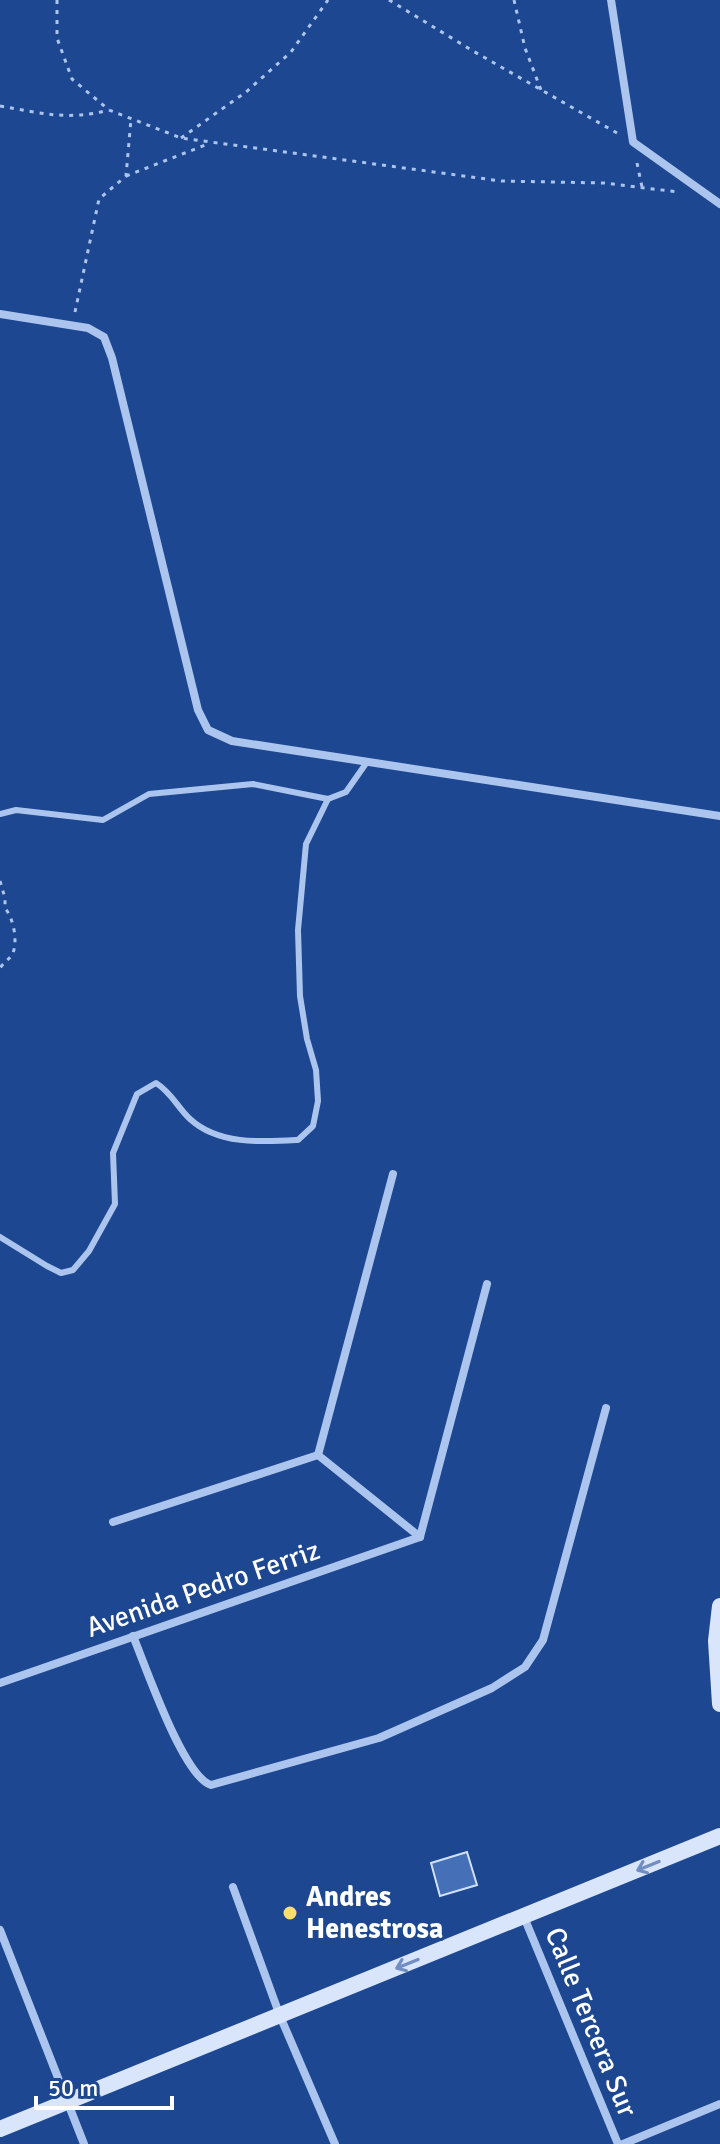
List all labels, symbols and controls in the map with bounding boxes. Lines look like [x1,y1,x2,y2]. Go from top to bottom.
street label: Avenida Pedro Ferriz [82,1533,324,1645]
one-way arrow [636,1860,661,1874]
place label: Andres Henestrosa [306,1880,443,1946]
marker: Andres Henestrosa [281,1904,299,1922]
street label: Calle Tercera Sur [538,1923,645,2122]
one-way arrow [395,1958,420,1973]
scale bar [36,2060,172,2110]
text: 50 m [48,2073,98,2103]

